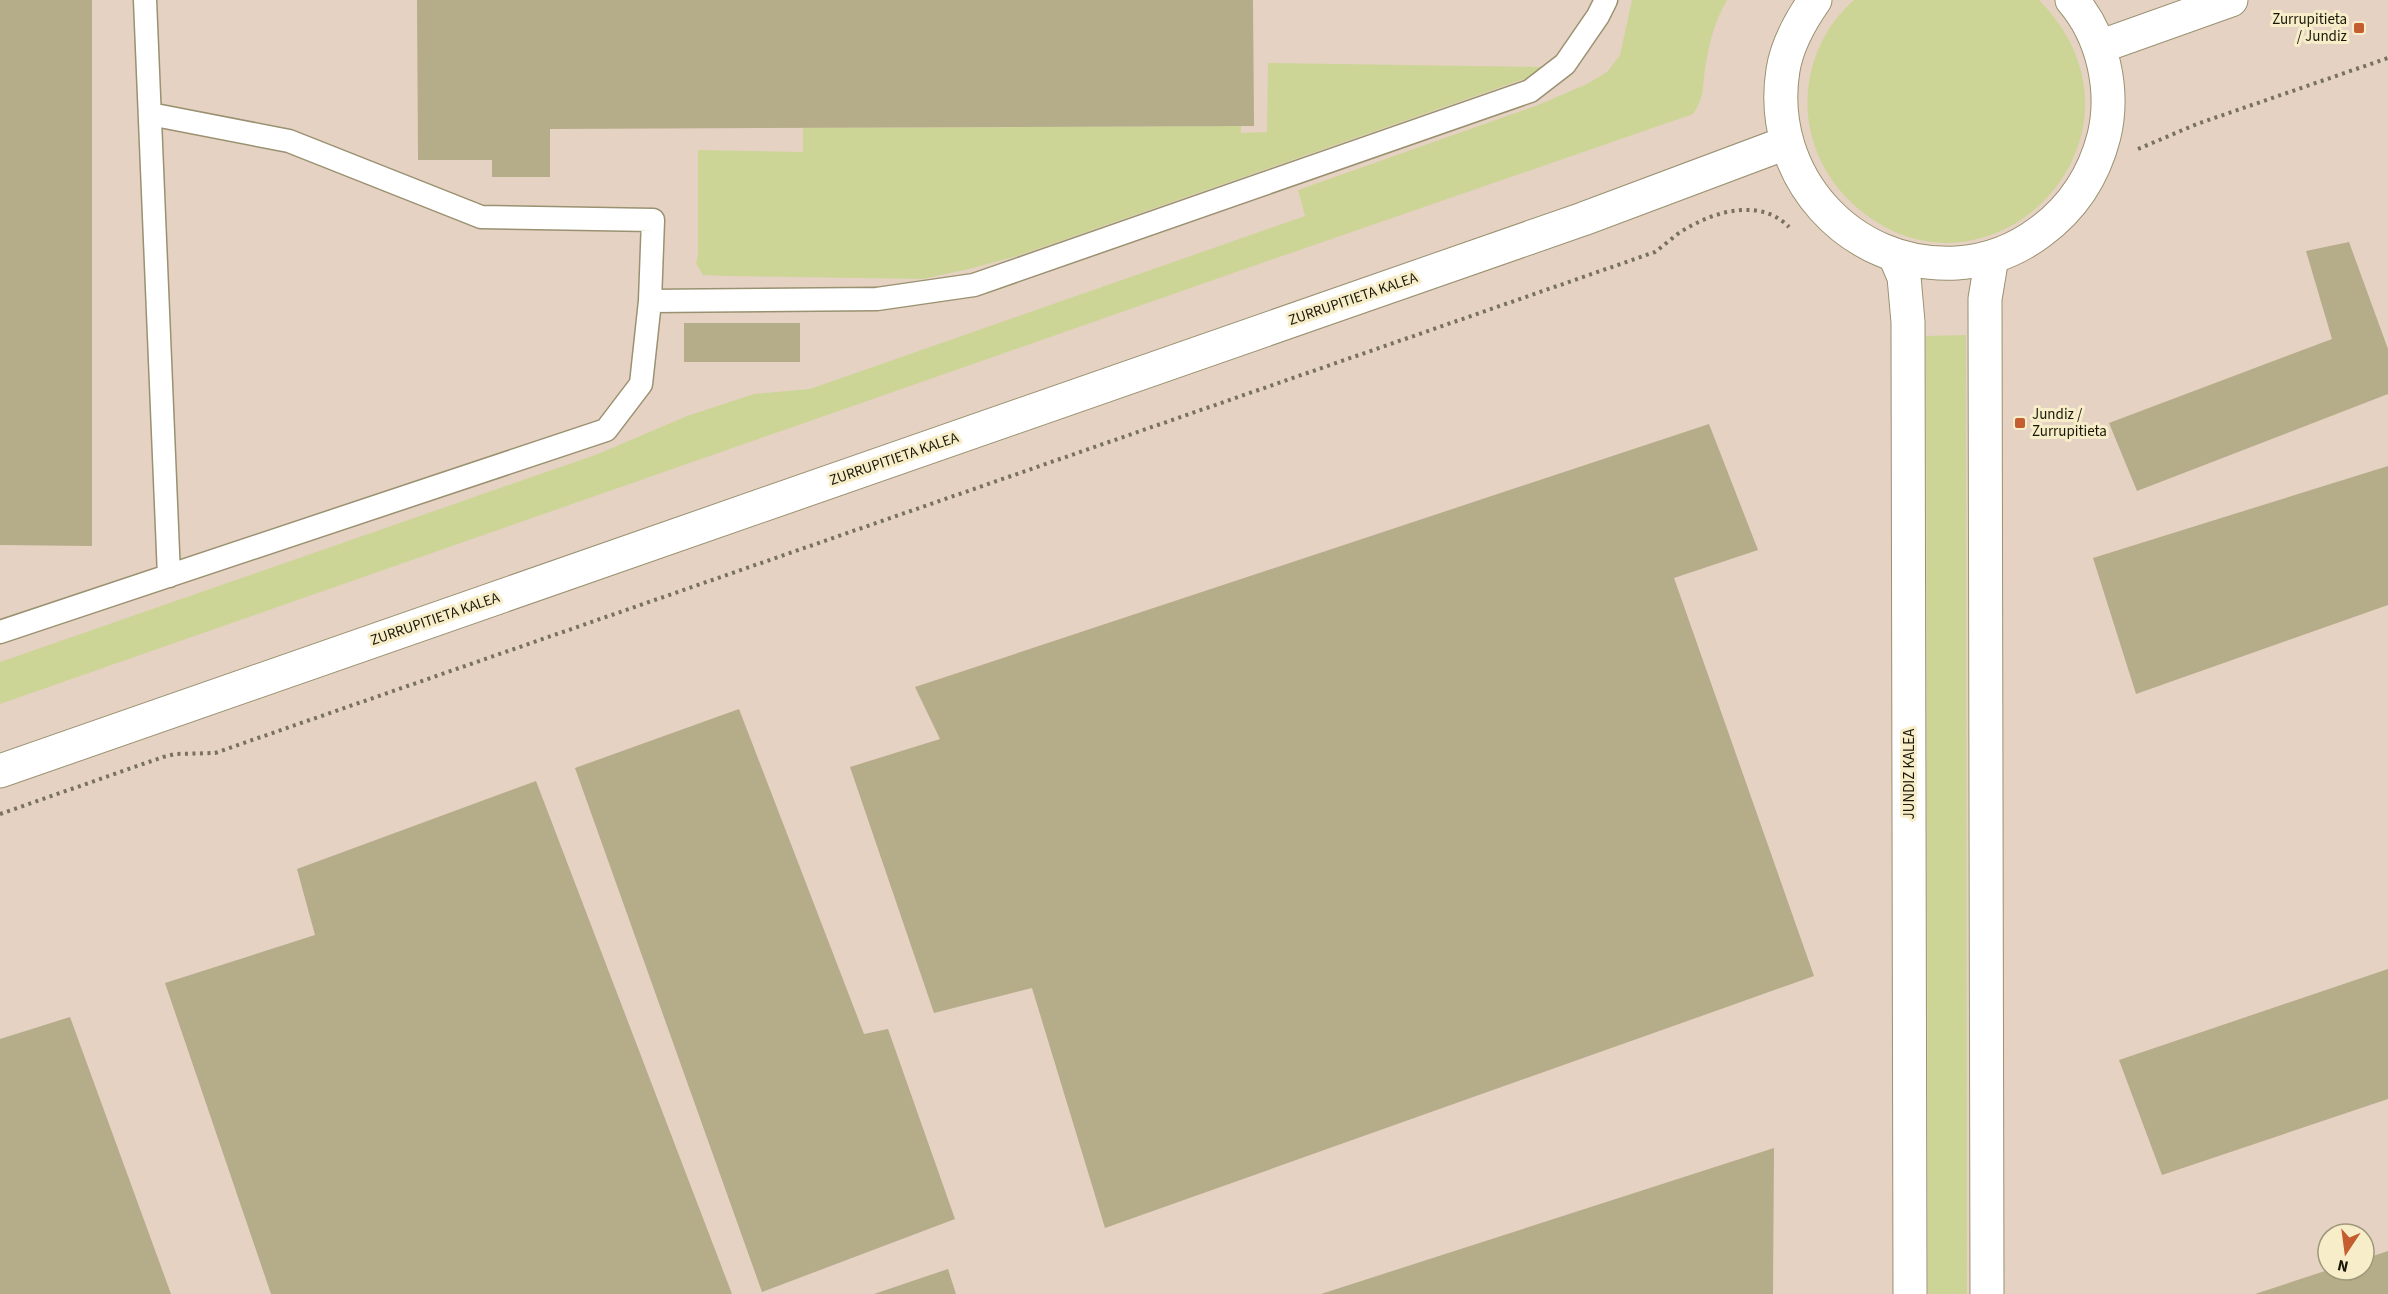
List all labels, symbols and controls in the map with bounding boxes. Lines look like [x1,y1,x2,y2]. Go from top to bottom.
place label: Zurrupitieta / Jundiz [2272,9,2347,47]
marker: Zurrupitieta / Jundiz [2352,21,2366,35]
street label: ZURRUPITIETA KALEA [1286,267,1421,331]
place label: Jundiz / Zurrupitieta [2032,404,2107,442]
marker: Jundiz / Zurrupitieta [2013,416,2027,430]
street label: ZURRUPITIETA KALEA [827,427,962,491]
street label: ZURRUPITIETA KALEA [368,587,503,651]
street label: JUNDIZ KALEA [1899,728,1920,819]
north arrow [2316,1222,2376,1282]
text: N [2335,1254,2351,1278]

